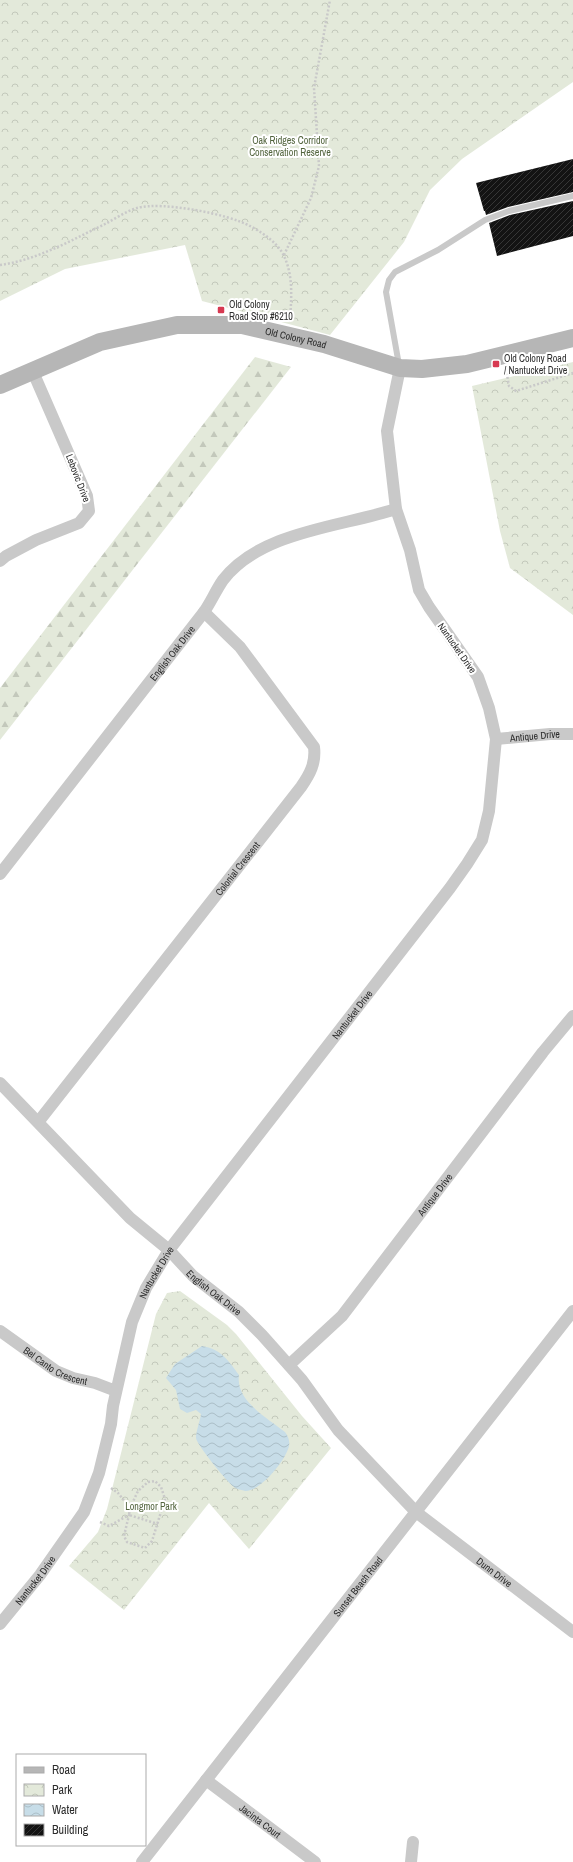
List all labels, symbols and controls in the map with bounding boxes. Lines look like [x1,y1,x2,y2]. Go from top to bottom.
park label: Oak Ridges Corridor Conservation Reserve [249,134,331,159]
place label: Old Colony Road Stop #6210 [229,298,293,323]
marker: Old Colony Road Stop #6210 [216,305,226,315]
street label: Old Colony Road [264,324,328,351]
place label: Old Colony Road / Nantucket Drive [504,352,568,377]
marker: Old Colony Road / Nantucket Drive [491,359,501,369]
street label: Lebovic Drive [63,452,93,504]
street label: Nantucket Drive [435,620,479,676]
street label: English Oak Drive [146,622,198,683]
street label: Antique Drive [508,728,560,744]
street label: Colonial Crescent [212,838,263,898]
street label: Nantucket Drive [329,987,375,1042]
street label: Antique Drive [414,1170,455,1219]
street label: Nantucket Drive [136,1243,177,1300]
street label: English Oak Drive [184,1267,245,1318]
street label: Bel Canto Crescent [21,1343,89,1388]
park label: Longmor Park [125,1500,178,1513]
street label: Nantucket Drive [12,1553,58,1608]
street label: Sunset Beach Road [330,1554,385,1619]
street label: Dunn Drive [474,1554,515,1590]
legend [16,1754,146,1846]
text: Road [52,1762,76,1778]
text: Park [52,1782,72,1798]
street label: Jacinta Court [237,1801,284,1841]
text: Water [52,1802,79,1818]
text: Building [52,1822,89,1838]

